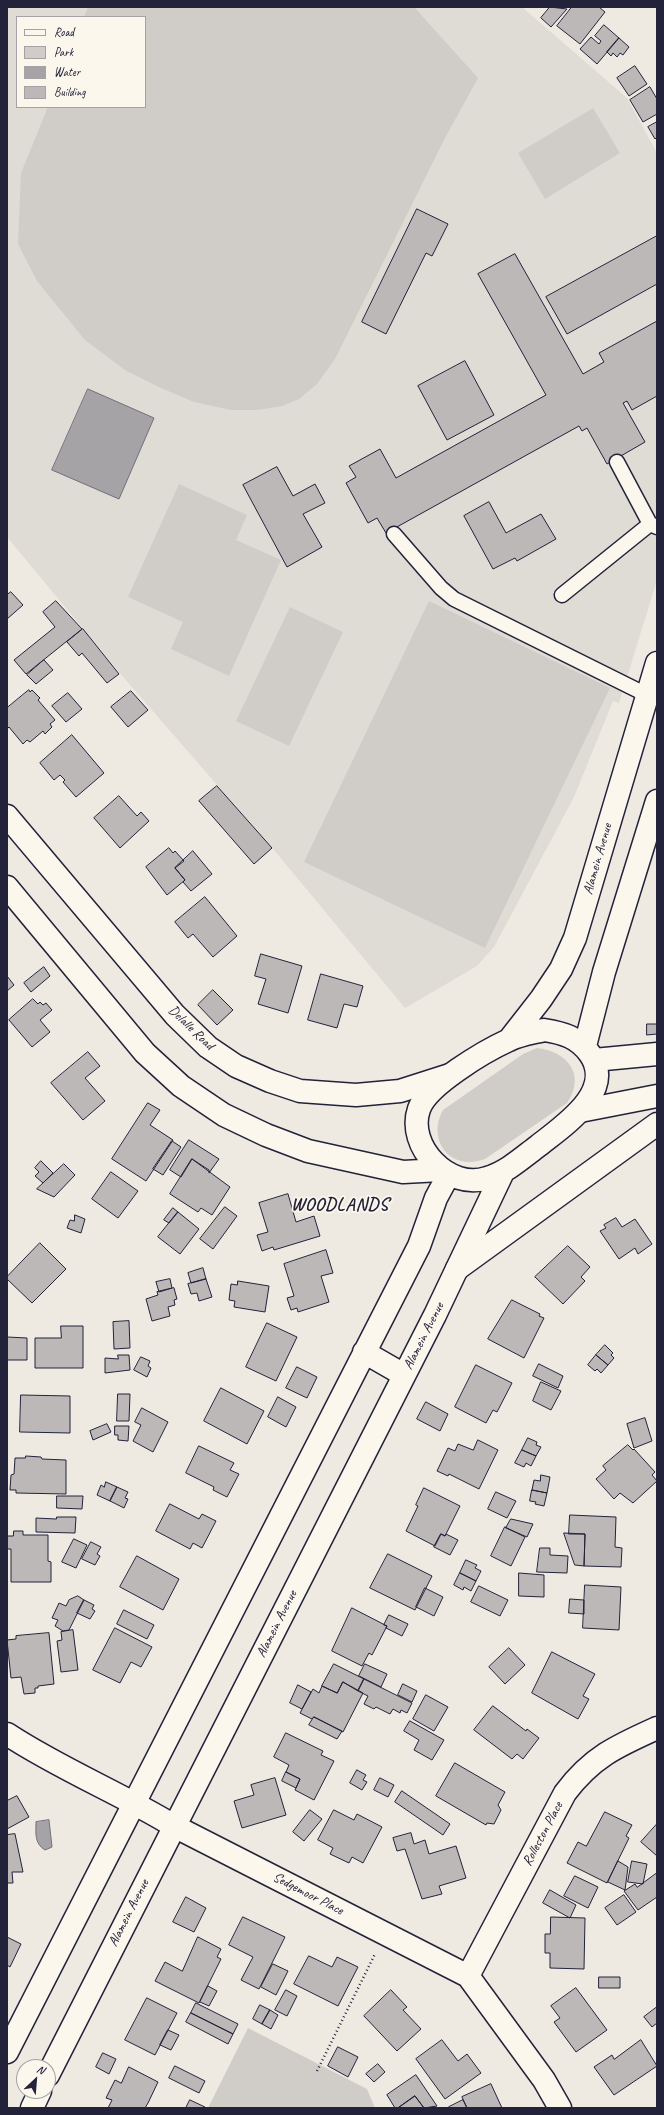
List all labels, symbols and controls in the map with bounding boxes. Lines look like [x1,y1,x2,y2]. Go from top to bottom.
legend [16,16,146,108]
text: Road [54,24,74,40]
text: Park [54,44,73,60]
text: Water [54,64,80,80]
text: Building [54,84,86,100]
street label: Alamein Avenue [580,822,616,896]
street label: Delalle Road [165,1002,217,1054]
district label: WOODLANDS [291,1194,389,1216]
street label: Alamein Avenue [400,1300,448,1372]
street label: Alamein Avenue [253,1588,301,1660]
street label: Rolleston Place [519,1799,567,1869]
street label: Sedgemoor Place [270,1869,346,1919]
street label: Alamein Avenue [105,1877,153,1949]
north arrow [16,2059,56,2099]
text: N [35,2061,47,2077]

